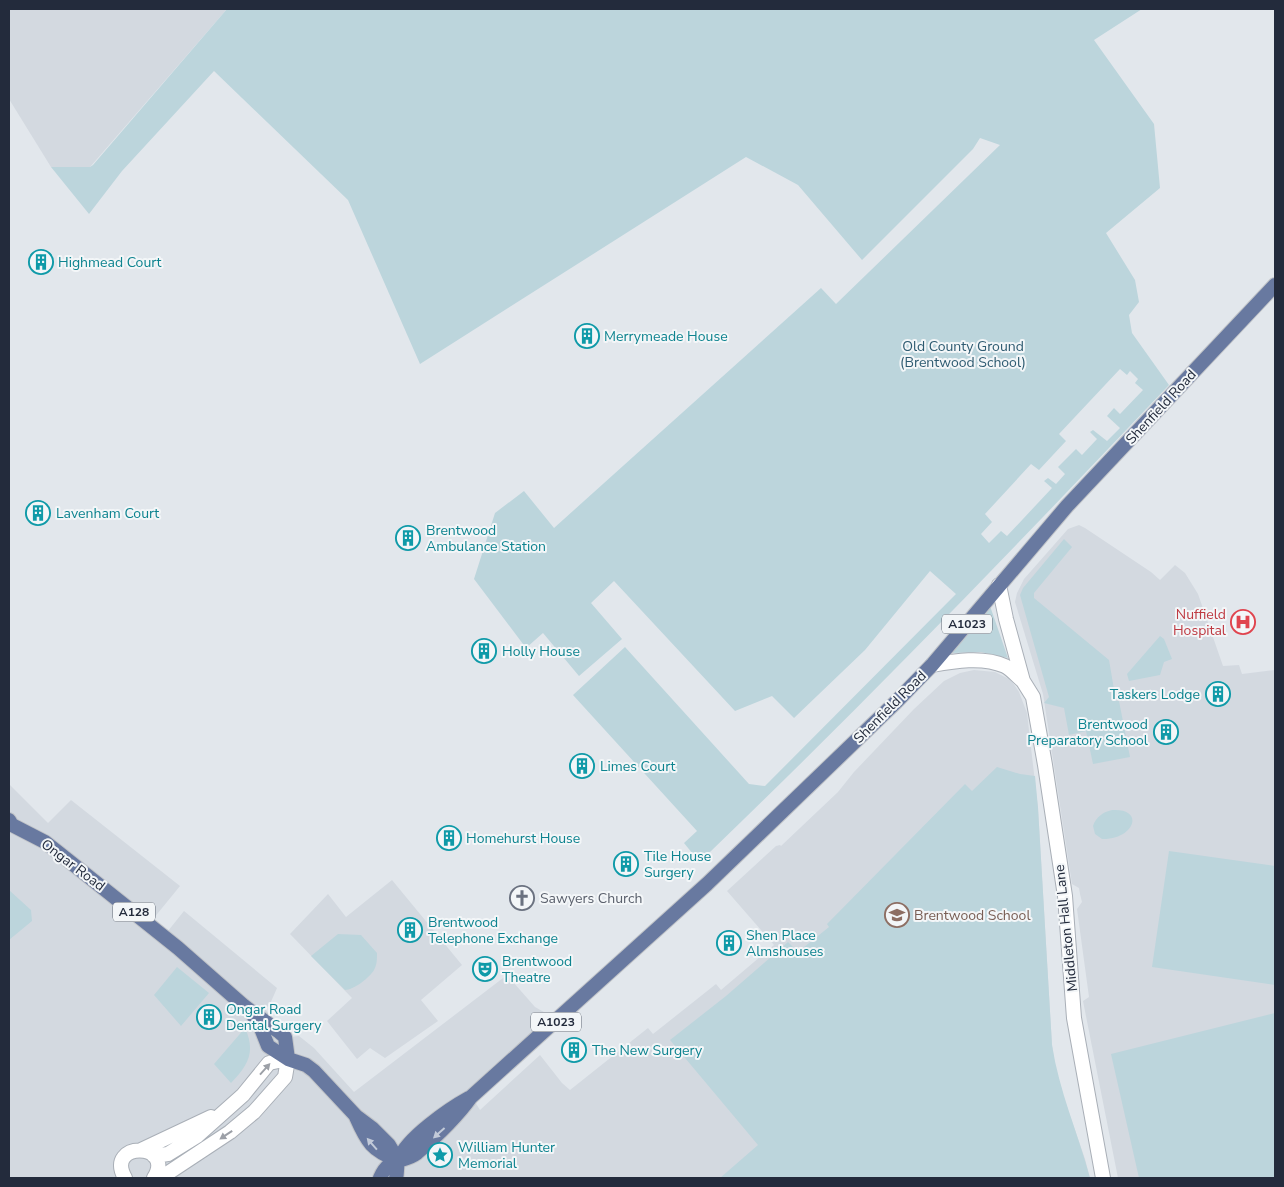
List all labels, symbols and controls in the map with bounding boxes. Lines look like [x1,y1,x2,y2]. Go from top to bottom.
building icon: Highmead Court [28,249,54,275]
place label: Highmead Court [58,253,162,272]
building icon: Merrymeade House [574,323,600,349]
place label: Merrymeade House [604,327,728,346]
park label: Old County Ground (Brentwood School) [900,337,1026,372]
street label: Shenfield Road [1121,366,1201,448]
building icon: Lavenham Court [25,500,51,526]
place label: Lavenham Court [56,504,159,523]
place label: Brentwood Ambulance Station [426,521,546,556]
building icon: Brentwood Ambulance Station [395,525,421,551]
place label: Nuffield Hospital [1173,605,1227,640]
hospital icon: Nuffield Hospital [1230,609,1256,635]
road number: A1023 [942,614,992,634]
building icon: Holly House [471,638,497,664]
place label: Holly House [502,642,580,661]
street label: Shenfield Road [849,666,931,748]
building icon: Taskers Lodge [1205,681,1231,707]
place label: Taskers Lodge [1110,685,1200,704]
place label: Brentwood Preparatory School [1027,715,1149,750]
building icon: Brentwood Preparatory School [1153,719,1179,745]
building icon: Limes Court [569,753,595,779]
place label: Limes Court [600,757,676,776]
building icon: Homehurst House [436,825,462,851]
place label: Homehurst House [466,829,580,848]
street label: Ongar Road [37,835,109,895]
place label: Tile House Surgery [644,847,711,882]
building icon: Tile House Surgery [613,851,639,877]
street label: Middleton Hall Lane [1050,864,1082,992]
church icon: Sawyers Church [509,885,535,911]
place label: Sawyers Church [540,889,642,908]
road number: A128 [113,902,155,922]
school or university icon: Brentwood School [884,902,910,928]
place label: Brentwood School [914,906,1031,925]
place label: Brentwood Telephone Exchange [428,913,558,948]
building icon: Brentwood Telephone Exchange [397,917,423,943]
place label: Shen Place Almshouses [746,926,824,961]
building icon: Shen Place Almshouses [716,930,742,956]
place label: Brentwood Theatre [502,952,572,987]
theatre icon: Brentwood Theatre [472,956,498,982]
place label: Ongar Road Dental Surgery [226,1000,322,1035]
building icon: Ongar Road Dental Surgery [196,1004,222,1030]
road number: A1023 [531,1012,581,1032]
building icon: The New Surgery [561,1037,587,1063]
place label: The New Surgery [592,1041,703,1060]
one-way arrow [259,1063,270,1076]
one-way arrow [434,1127,446,1139]
one-way arrow [219,1130,232,1140]
one-way arrow [366,1137,377,1150]
place label: William Hunter Memorial [458,1138,555,1173]
place icon: William Hunter Memorial [427,1142,453,1168]

